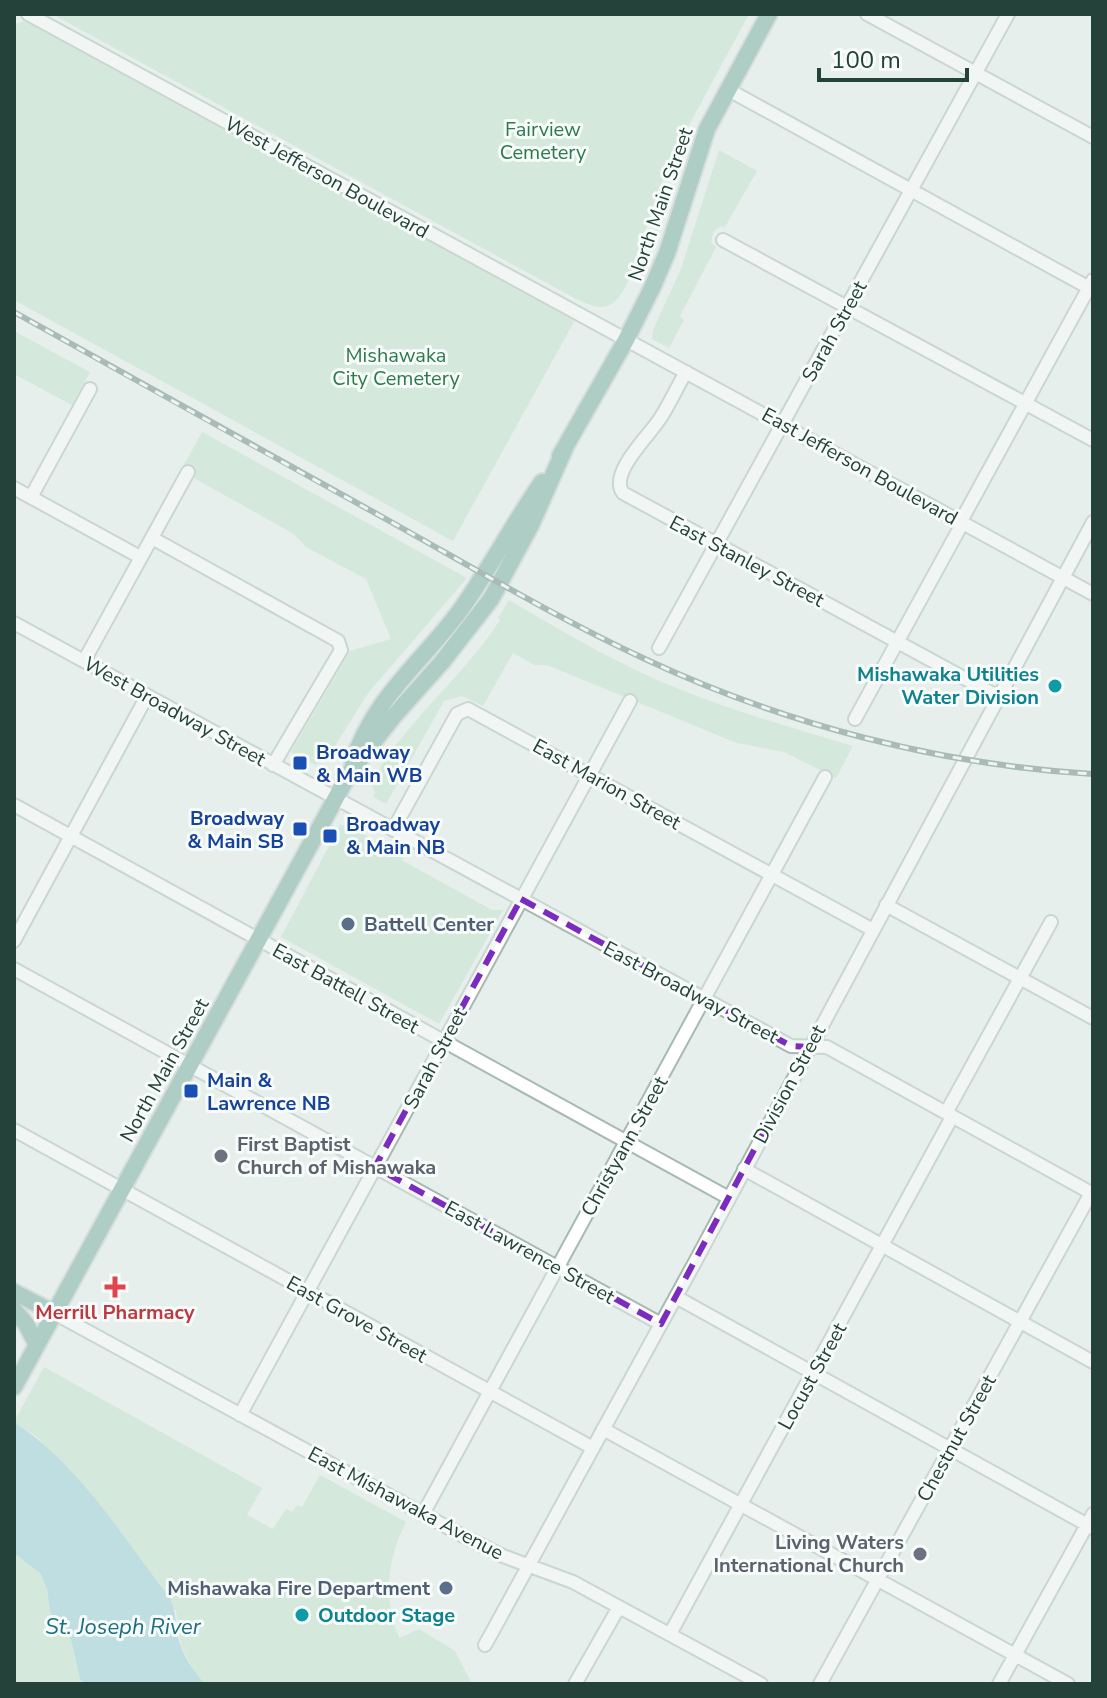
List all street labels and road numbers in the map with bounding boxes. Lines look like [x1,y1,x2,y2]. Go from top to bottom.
street label: West Jefferson Boulevard [220,110,434,245]
street label: North Main Street [622,123,700,284]
street label: Sarah Street [796,275,874,387]
street label: East Jefferson Boulevard [757,401,963,532]
street label: East Stanley Street [665,509,830,614]
street label: West Broadway Street [79,650,271,773]
street label: East Marion Street [528,733,687,837]
street label: East Broadway Street [598,935,784,1051]
street label: East Battell Street [268,937,425,1040]
street label: North Main Street [114,993,216,1147]
street label: Sarah Street [397,1002,474,1114]
street label: Division Street [747,1019,833,1148]
street label: Christyann Street [575,1070,675,1221]
street label: East Lawrence Street [440,1194,620,1311]
street label: East Grove Street [282,1270,433,1370]
street label: Locust Street [772,1317,853,1435]
street label: Chestnut Street [910,1369,1003,1507]
street label: East Mishawaka Avenue [303,1440,508,1567]

